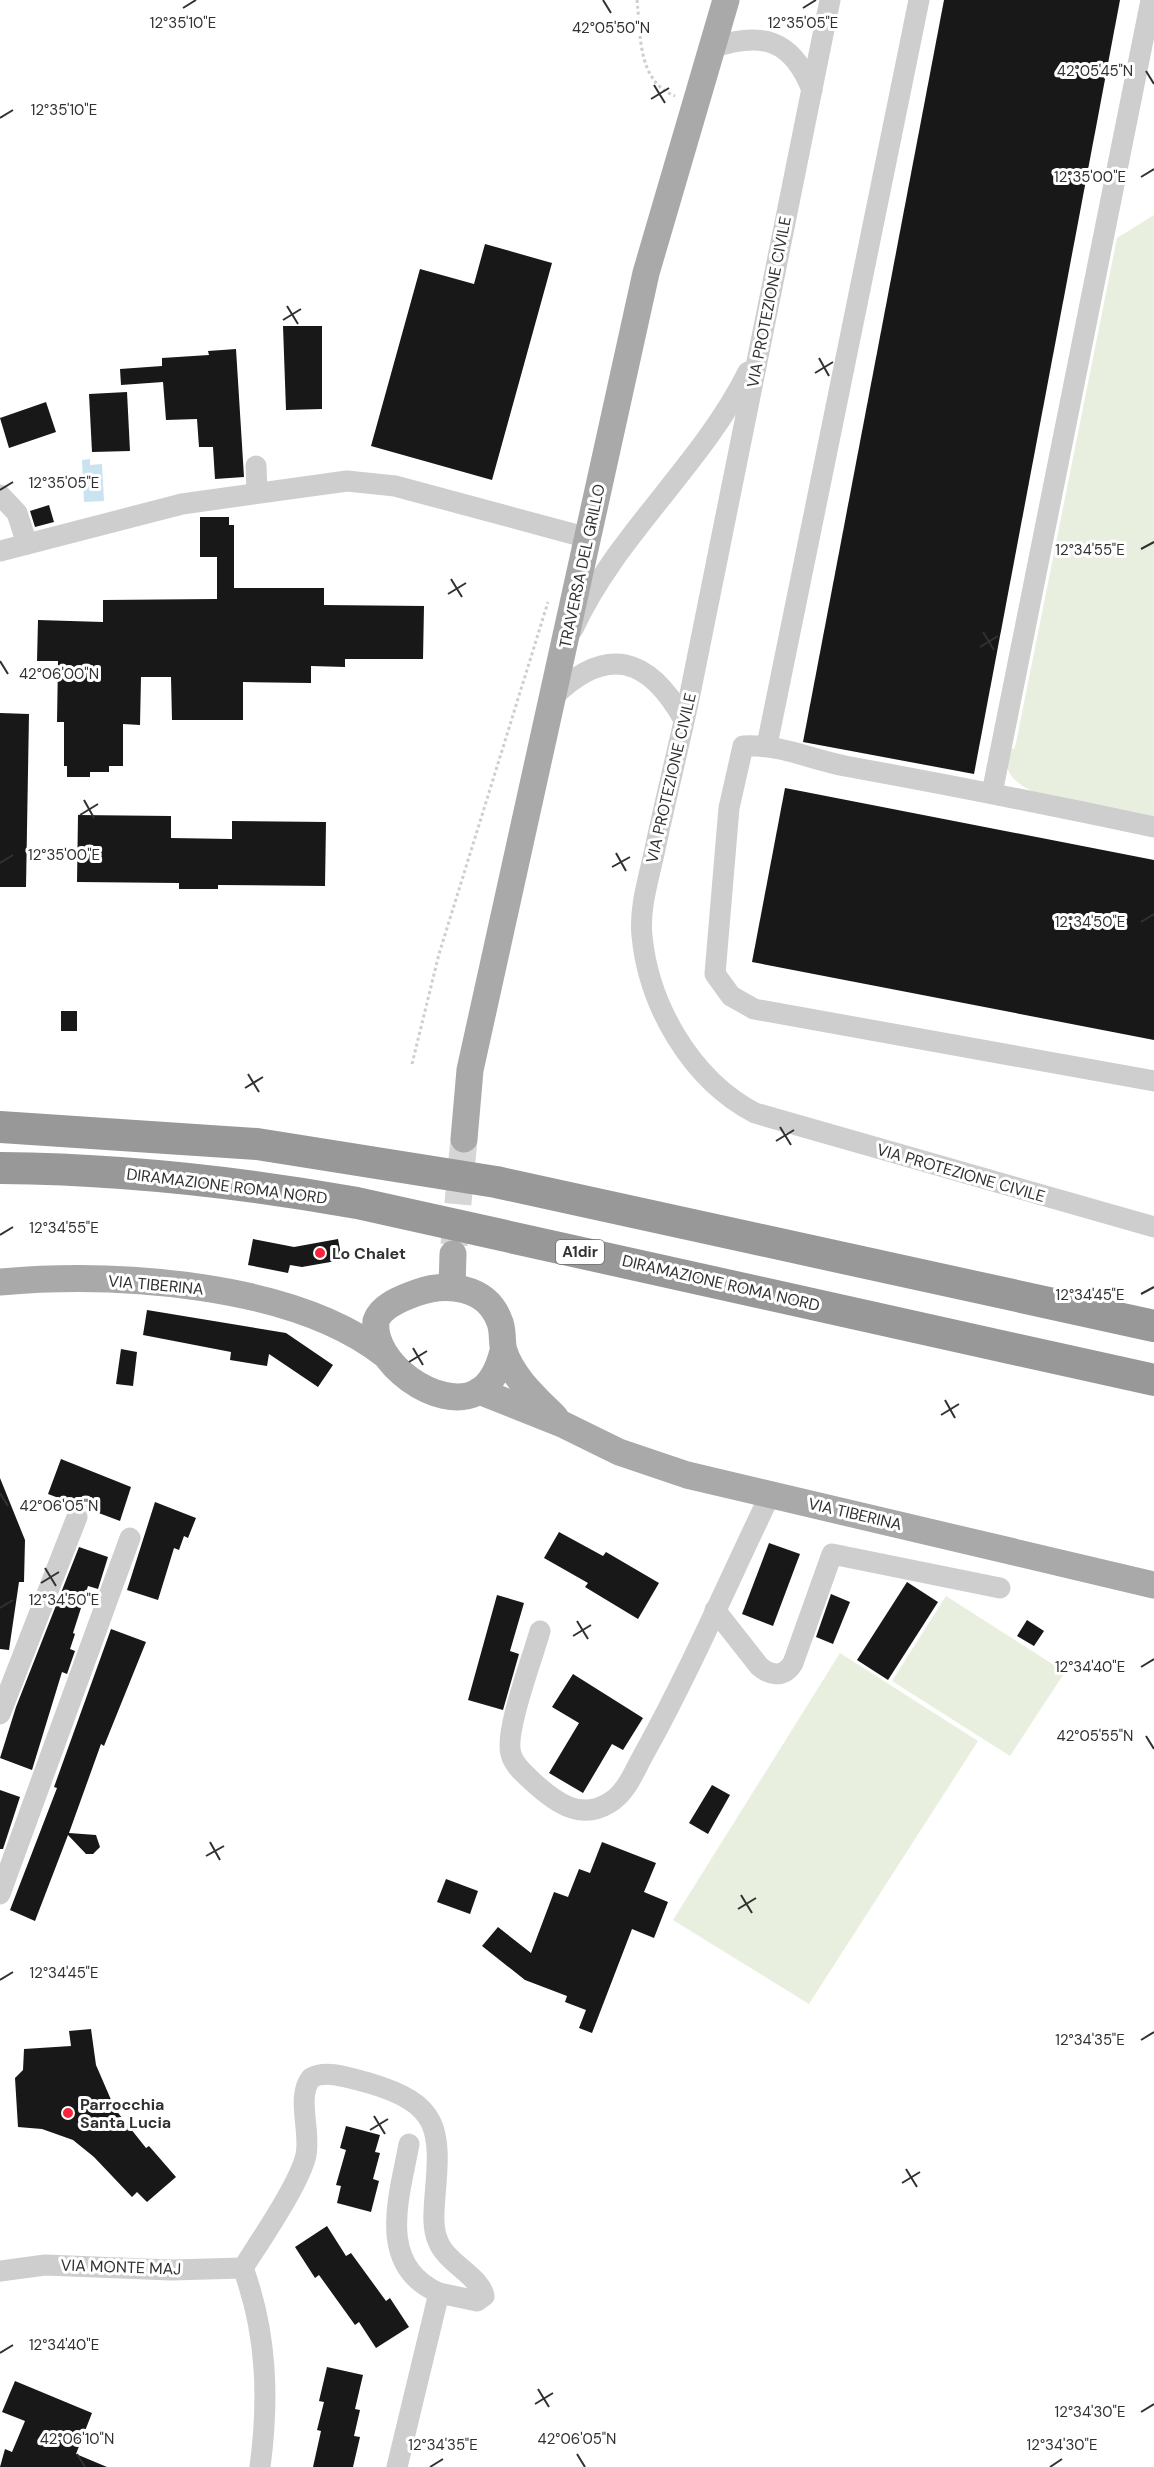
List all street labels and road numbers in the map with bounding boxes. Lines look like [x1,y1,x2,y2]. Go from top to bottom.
street label: VIA PROTEZIONE CIVILE [742,214,796,390]
street label: TRAVERSA DEL GRILLO [554,482,610,650]
street label: VIA PROTEZIONE CIVILE [641,691,701,865]
street label: VIA PROTEZIONE CIVILE [874,1139,1048,1207]
street label: DIRAMAZIONE ROMA NORD [125,1163,329,1209]
road number: A1dir [556,1240,604,1264]
street label: DIRAMAZIONE ROMA NORD [620,1250,822,1316]
street label: VIA TIBERINA [107,1270,205,1300]
street label: VIA TIBERINA [806,1493,904,1535]
street label: VIA MONTE MAJ [60,2254,182,2280]

